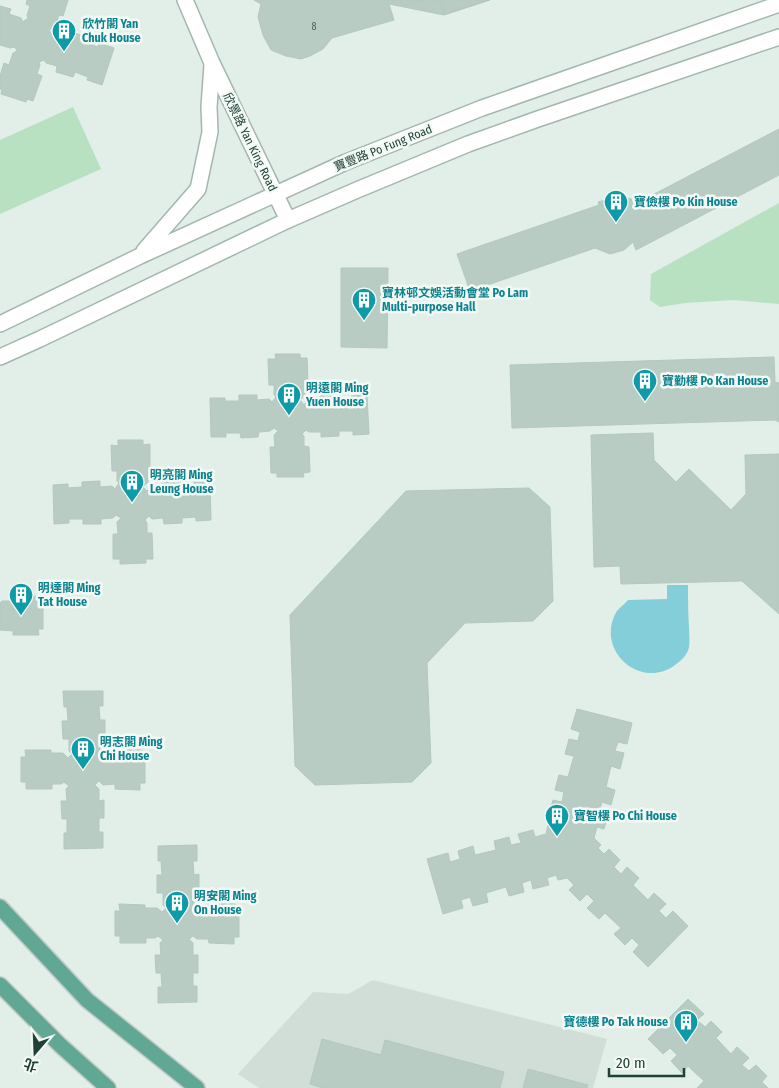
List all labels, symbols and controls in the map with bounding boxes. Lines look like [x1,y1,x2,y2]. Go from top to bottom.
place label: 欣竹閣 Yan Chuk House [82,17,141,45]
building icon: 欣竹閣 Yan Chuk House [51,18,77,52]
house number: 8 [312,21,317,33]
street label: 欣景路 Yan King Road [220,90,280,194]
street label: 寶豐路 Po Fung Road [332,122,434,174]
building icon: 寶儉樓 Po Kin House [603,189,629,223]
place label: 寶儉樓 Po Kin House [634,195,738,209]
place label: 寶林邨文娛活動會堂 Po Lam Multi-purpose Hall [382,286,528,314]
building icon: 寶林邨文娛活動會堂 Po Lam Multi-purpose Hall [351,287,377,321]
building icon: 寶勤樓 Po Kan House [632,368,658,402]
place label: 寶勤樓 Po Kan House [662,374,768,388]
place label: 明遠閣 Ming Yuen House [305,381,369,409]
building icon: 明遠閣 Ming Yuen House [276,382,302,416]
place label: 明亮閣 Ming Leung House [150,468,214,496]
building icon: 明亮閣 Ming Leung House [119,469,145,503]
place label: 明達閣 Ming Tat House [38,581,101,609]
building icon: 明達閣 Ming Tat House [8,582,34,616]
place label: 明志閣 Ming Chi House [100,735,163,763]
building icon: 明志閣 Ming Chi House [70,736,96,770]
building icon: 寶智樓 Po Chi House [544,803,570,837]
place label: 寶智樓 Po Chi House [574,809,677,823]
place label: 明安閣 Ming On House [194,889,257,917]
building icon: 明安閣 Ming On House [164,890,190,924]
building icon: 寶德樓 Po Tak House [673,1009,699,1043]
place label: 寶德樓 Po Tak House [563,1015,668,1029]
north arrow [10,1028,60,1078]
scale bar [609,1046,684,1078]
text: 20 m [616,1054,646,1072]
text: 北 [22,1055,40,1075]

